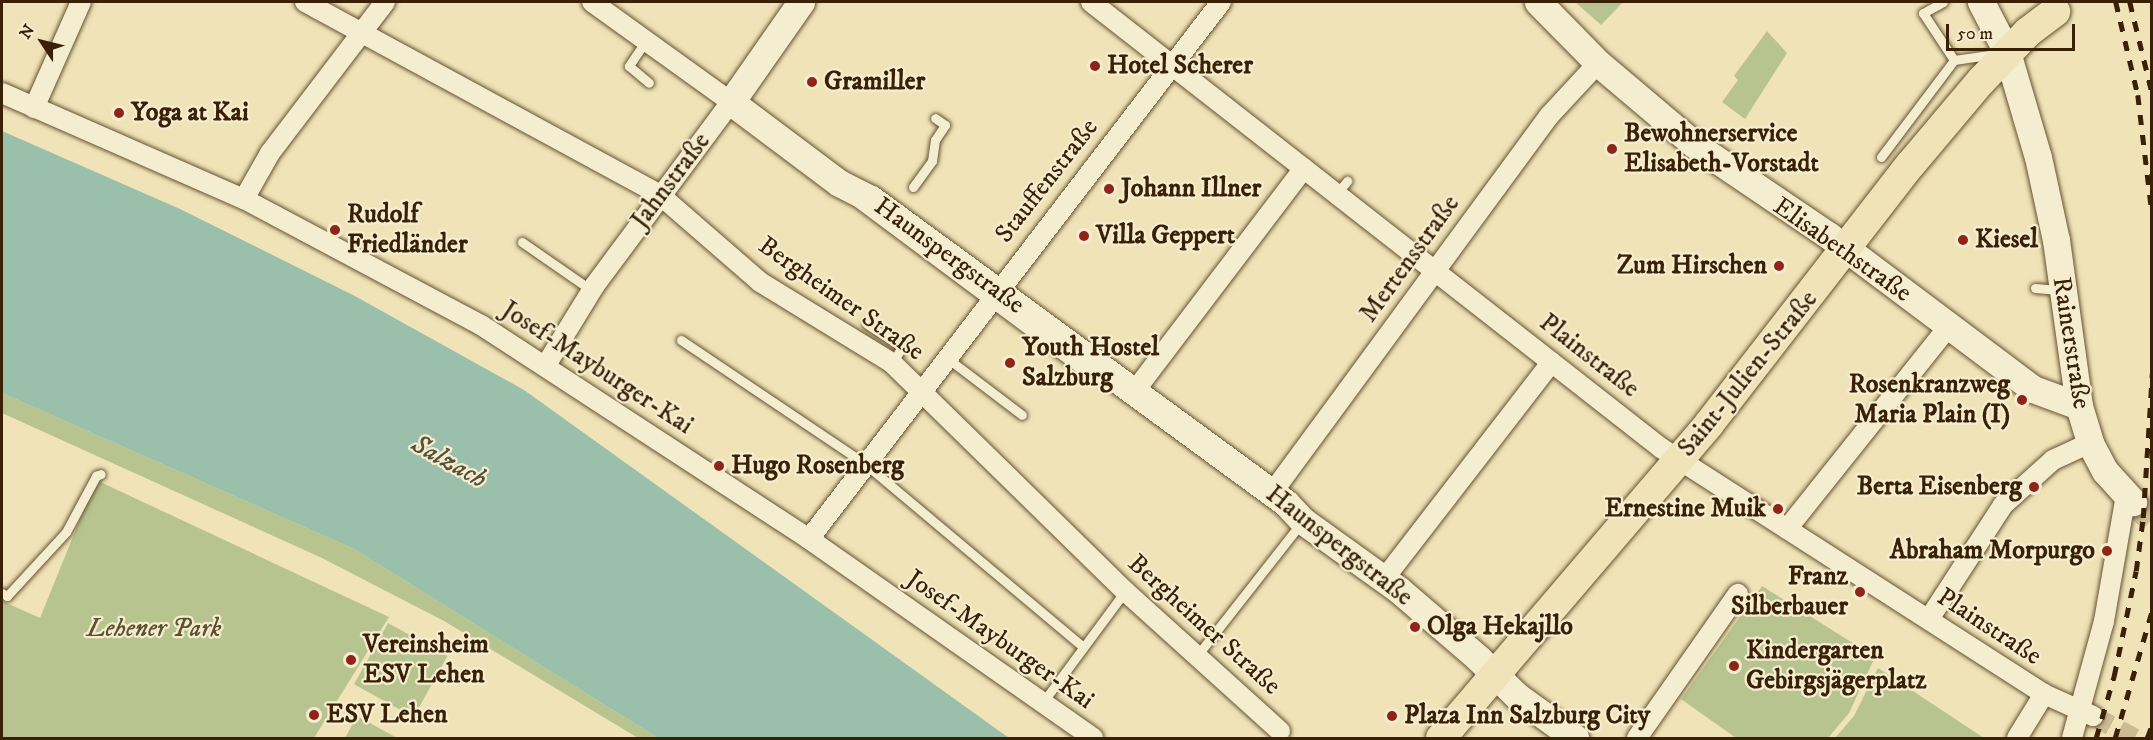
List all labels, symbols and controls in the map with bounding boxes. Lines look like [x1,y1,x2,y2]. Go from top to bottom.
north arrow [12,12,72,72]
scale bar [1949,12,2078,50]
text: N [15,21,39,43]
text: 50 m [1957,23,1993,45]
place label: Hotel Scherer [1107,50,1253,82]
marker: Hotel Scherer [1088,59,1102,73]
place label: Gramiller [824,66,925,98]
marker: Gramiller [805,75,819,89]
place label: Yoga at Kai [131,97,249,129]
marker: Yoga at Kai [112,106,126,120]
street label: Stauffenstraße [989,113,1105,249]
place label: Bewohnerservice Elisabeth-Vorstadt [1624,118,1819,180]
street label: Jahnstraße [625,127,717,235]
marker: Bewohnerservice Elisabeth-Vorstadt [1605,142,1619,156]
place label: Johann Illner [1121,173,1261,205]
marker: Johann Illner [1102,182,1116,196]
street label: Mertensstraße [1353,189,1467,329]
street label: Haunspergstraße [868,191,1030,321]
street label: Elisabethstraße [1767,191,1917,309]
place label: Rudolf Friedländer [347,199,468,260]
place label: Villa Geppert [1096,220,1235,252]
marker: Rudolf Friedländer [328,223,342,237]
place label: Kiesel [1975,224,2038,256]
marker: Villa Geppert [1077,229,1091,243]
street label: Bergheimer Straße [752,230,930,368]
marker: Kiesel [1956,233,1970,247]
place label: Zum Hirschen [1617,250,1767,282]
marker: Zum Hirschen [1772,259,1786,273]
street label: Rainerstraße [2045,275,2097,411]
street label: Saint-Julien-Straße [1671,285,1825,463]
street label: Josef-Mayburger-Kai [495,294,699,442]
street label: Plainstraße [1533,307,1645,405]
place label: Youth Hostel Salzburg [1022,332,1159,394]
marker: Youth Hostel Salzburg [1003,356,1017,370]
place label: Rosenkranzweg Maria Plain (I) [1849,369,2010,430]
marker: Rosenkranzweg Maria Plain (I) [2015,393,2029,407]
water label: Salzach [406,428,492,496]
place label: Hugo Rosenberg [731,450,904,482]
marker: Hugo Rosenberg [712,459,726,473]
place label: Berta Eisenberg [1857,471,2022,503]
street label: Haunspergstraße [1259,479,1419,613]
marker: Berta Eisenberg [2027,480,2041,494]
place label: Ernestine Muik [1605,493,1766,525]
marker: Ernestine Muik [1771,502,1785,516]
place label: Abraham Morpurgo [1890,535,2095,567]
marker: Abraham Morpurgo [2100,544,2114,558]
street label: Bergheimer Straße [1121,548,1287,702]
place label: Franz Silberbauer [1731,561,1848,622]
street label: Josef-Mayburger-Kai [900,564,1100,716]
street label: Plainstraße [1931,582,2047,672]
marker: Franz Silberbauer [1853,585,1867,599]
place label: Olga Hekajllo [1427,611,1573,643]
park label: Lehener Park [87,613,221,645]
marker: Olga Hekajllo [1408,620,1422,634]
place label: Vereinsheim ESV Lehen [363,629,489,690]
place label: Kindergarten Gebirgsjägerplatz [1746,635,1927,696]
marker: Vereinsheim ESV Lehen [344,653,358,667]
marker: Kindergarten Gebirgsjägerplatz [1727,659,1741,673]
place label: ESV Lehen [326,699,447,731]
place label: Plaza Inn Salzburg City [1404,700,1650,732]
marker: ESV Lehen [307,708,321,722]
marker: Plaza Inn Salzburg City [1385,709,1399,723]

